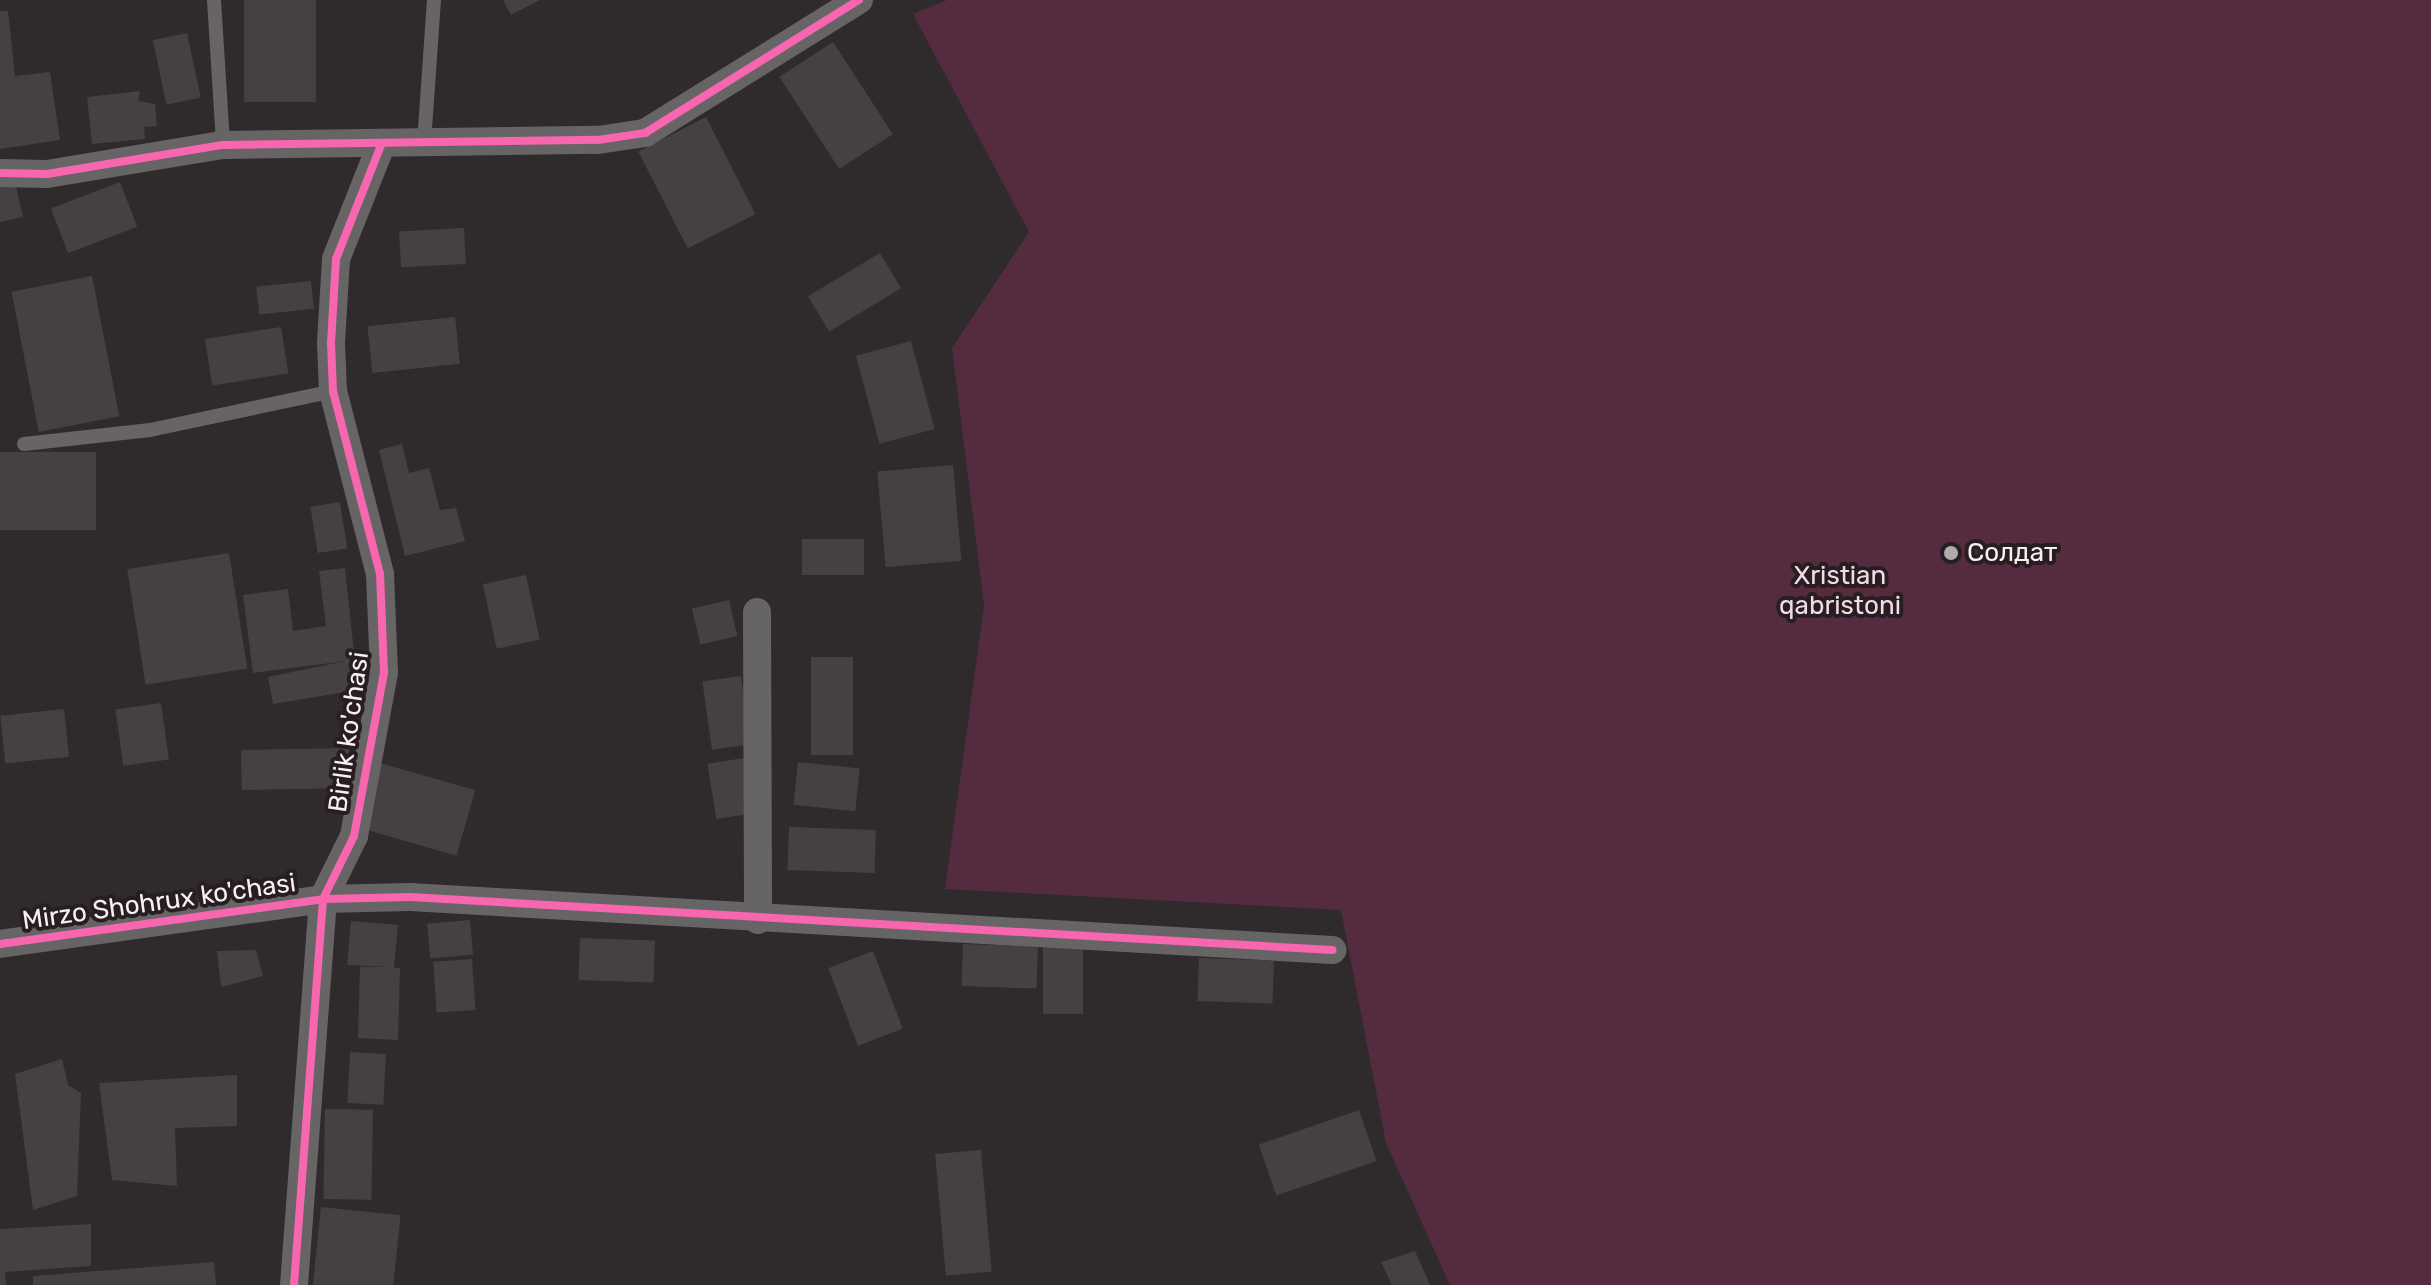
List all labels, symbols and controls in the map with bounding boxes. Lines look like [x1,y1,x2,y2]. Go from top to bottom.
place label: Солдат [1967,537,2057,569]
marker: Солдат [1942,544,1960,562]
park label: Xristian qabristoni [1779,560,1901,622]
street label: Birlik ko'chasi [322,650,376,814]
street label: Mirzo Shohrux ko'chasi [20,867,298,937]

